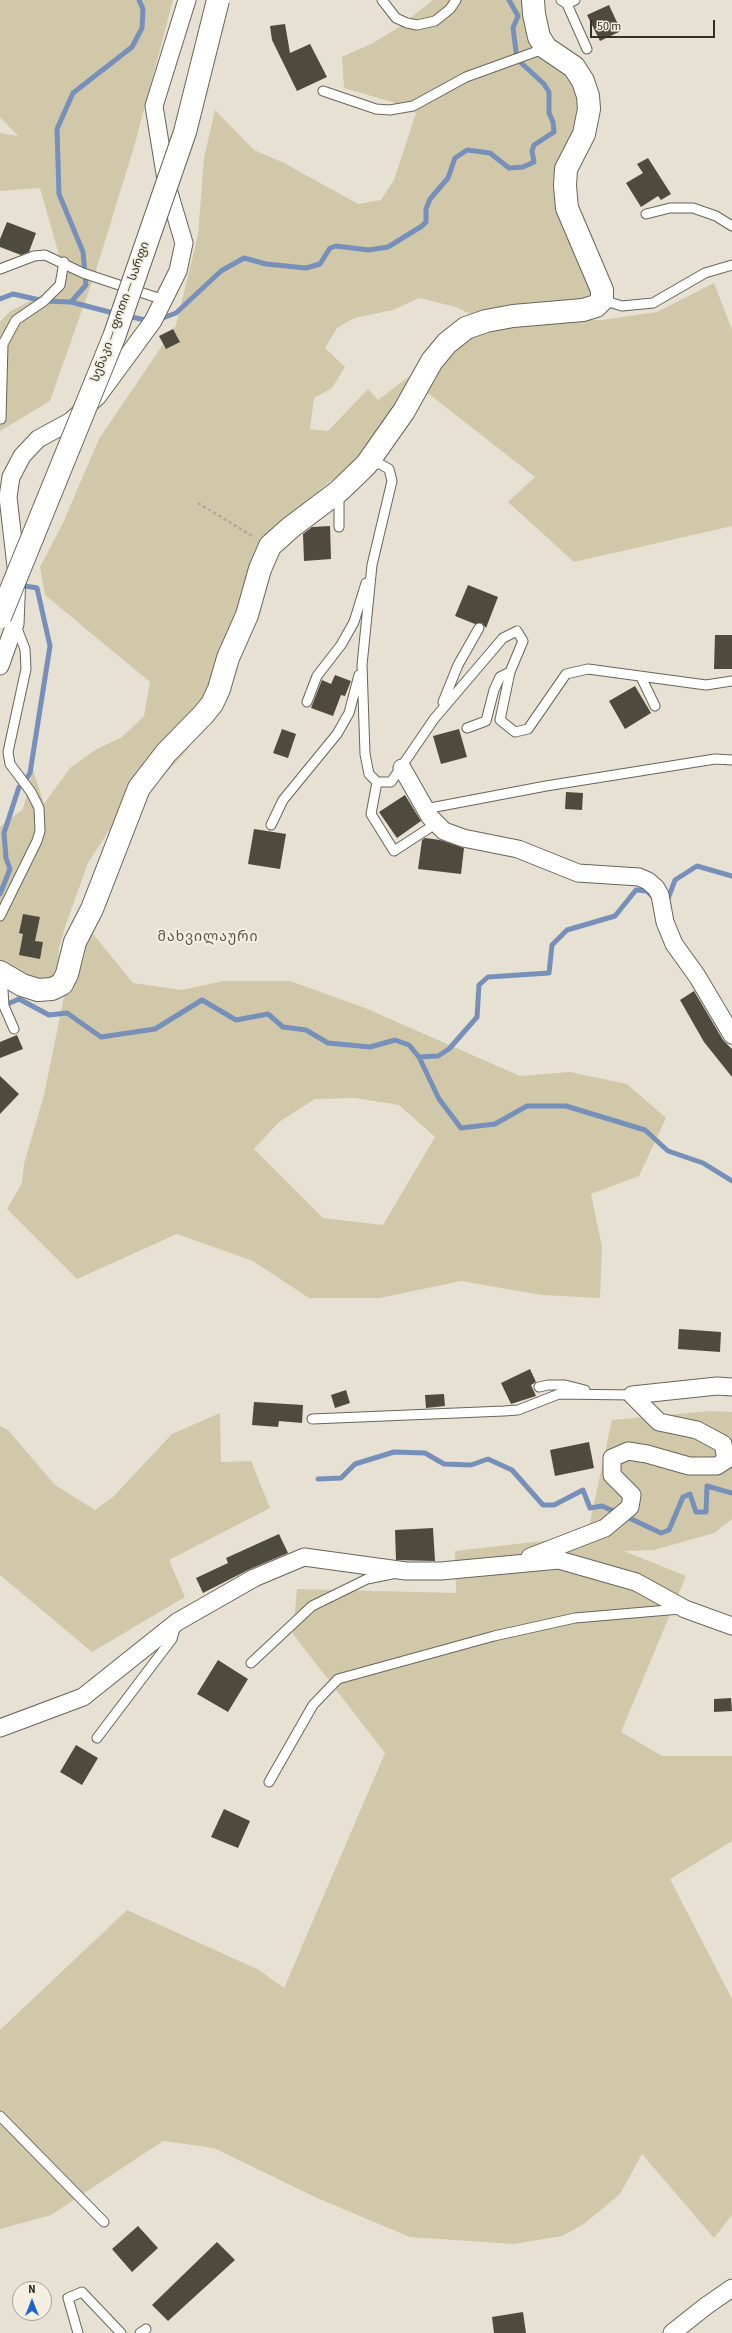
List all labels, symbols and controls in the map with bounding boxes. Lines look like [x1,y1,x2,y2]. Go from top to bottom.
scale bar [592,12,717,38]
text: 50 m [597,18,621,35]
street label: სენაკი — ფოთი — სარფი [89,240,153,384]
district label: მახვილაური [158,930,258,946]
north arrow [12,2281,52,2321]
text: N [28,2282,36,2297]

